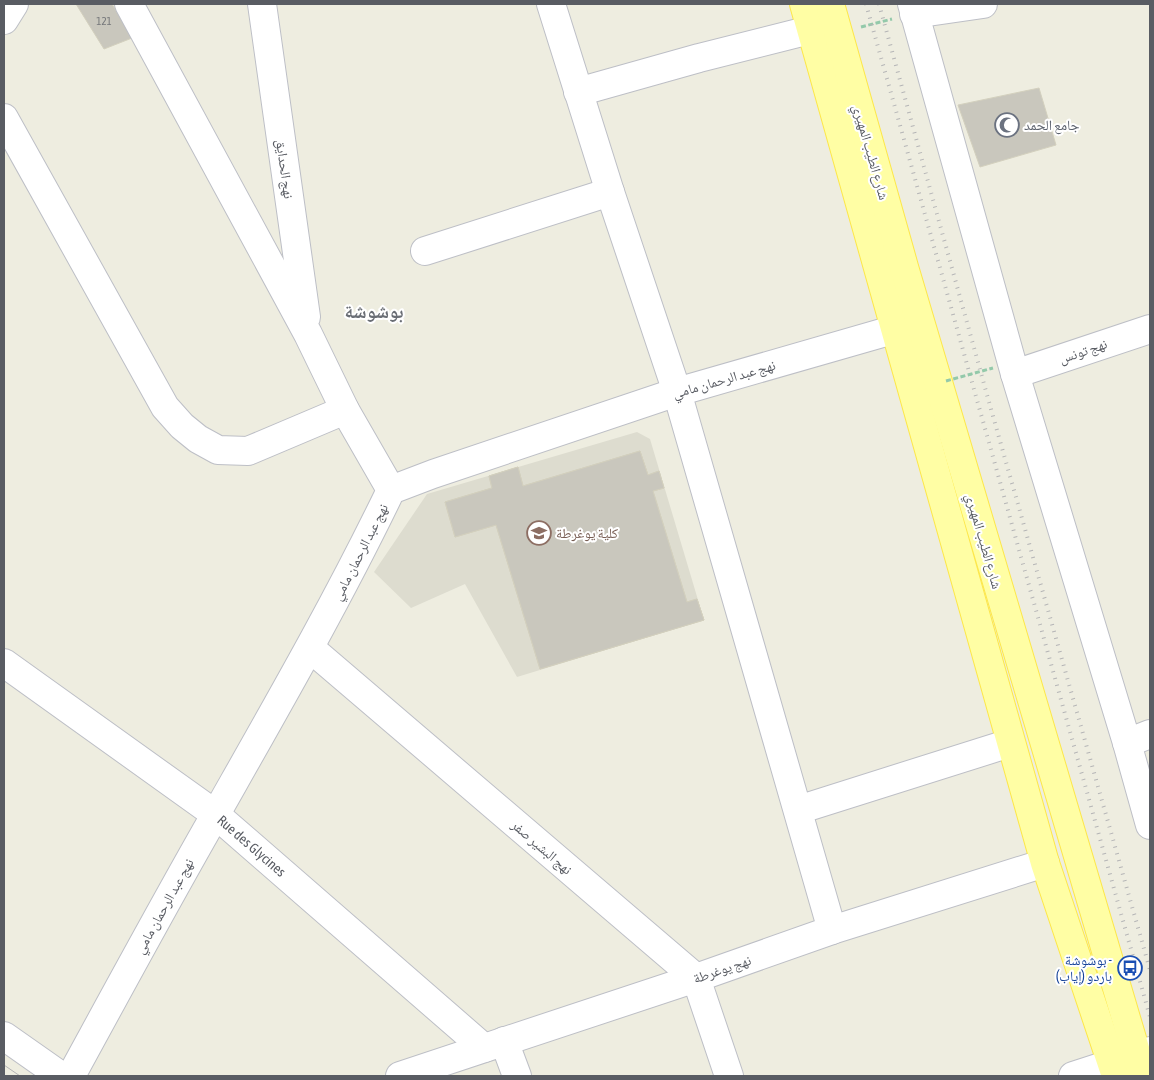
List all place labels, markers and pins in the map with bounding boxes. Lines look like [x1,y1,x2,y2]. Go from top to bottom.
mosque icon: جامع الحمد [994,112,1020,138]
place label: جامع الحمد [1024,117,1080,135]
school or university icon: كلية يوغرطة [526,520,552,546]
place label: كلية يوغرطة [556,525,618,542]
place label: بوشوشة - باردو (إياب) [1056,952,1112,986]
bus stop icon: بوشوشة - باردو (إياب) [1117,955,1143,981]

